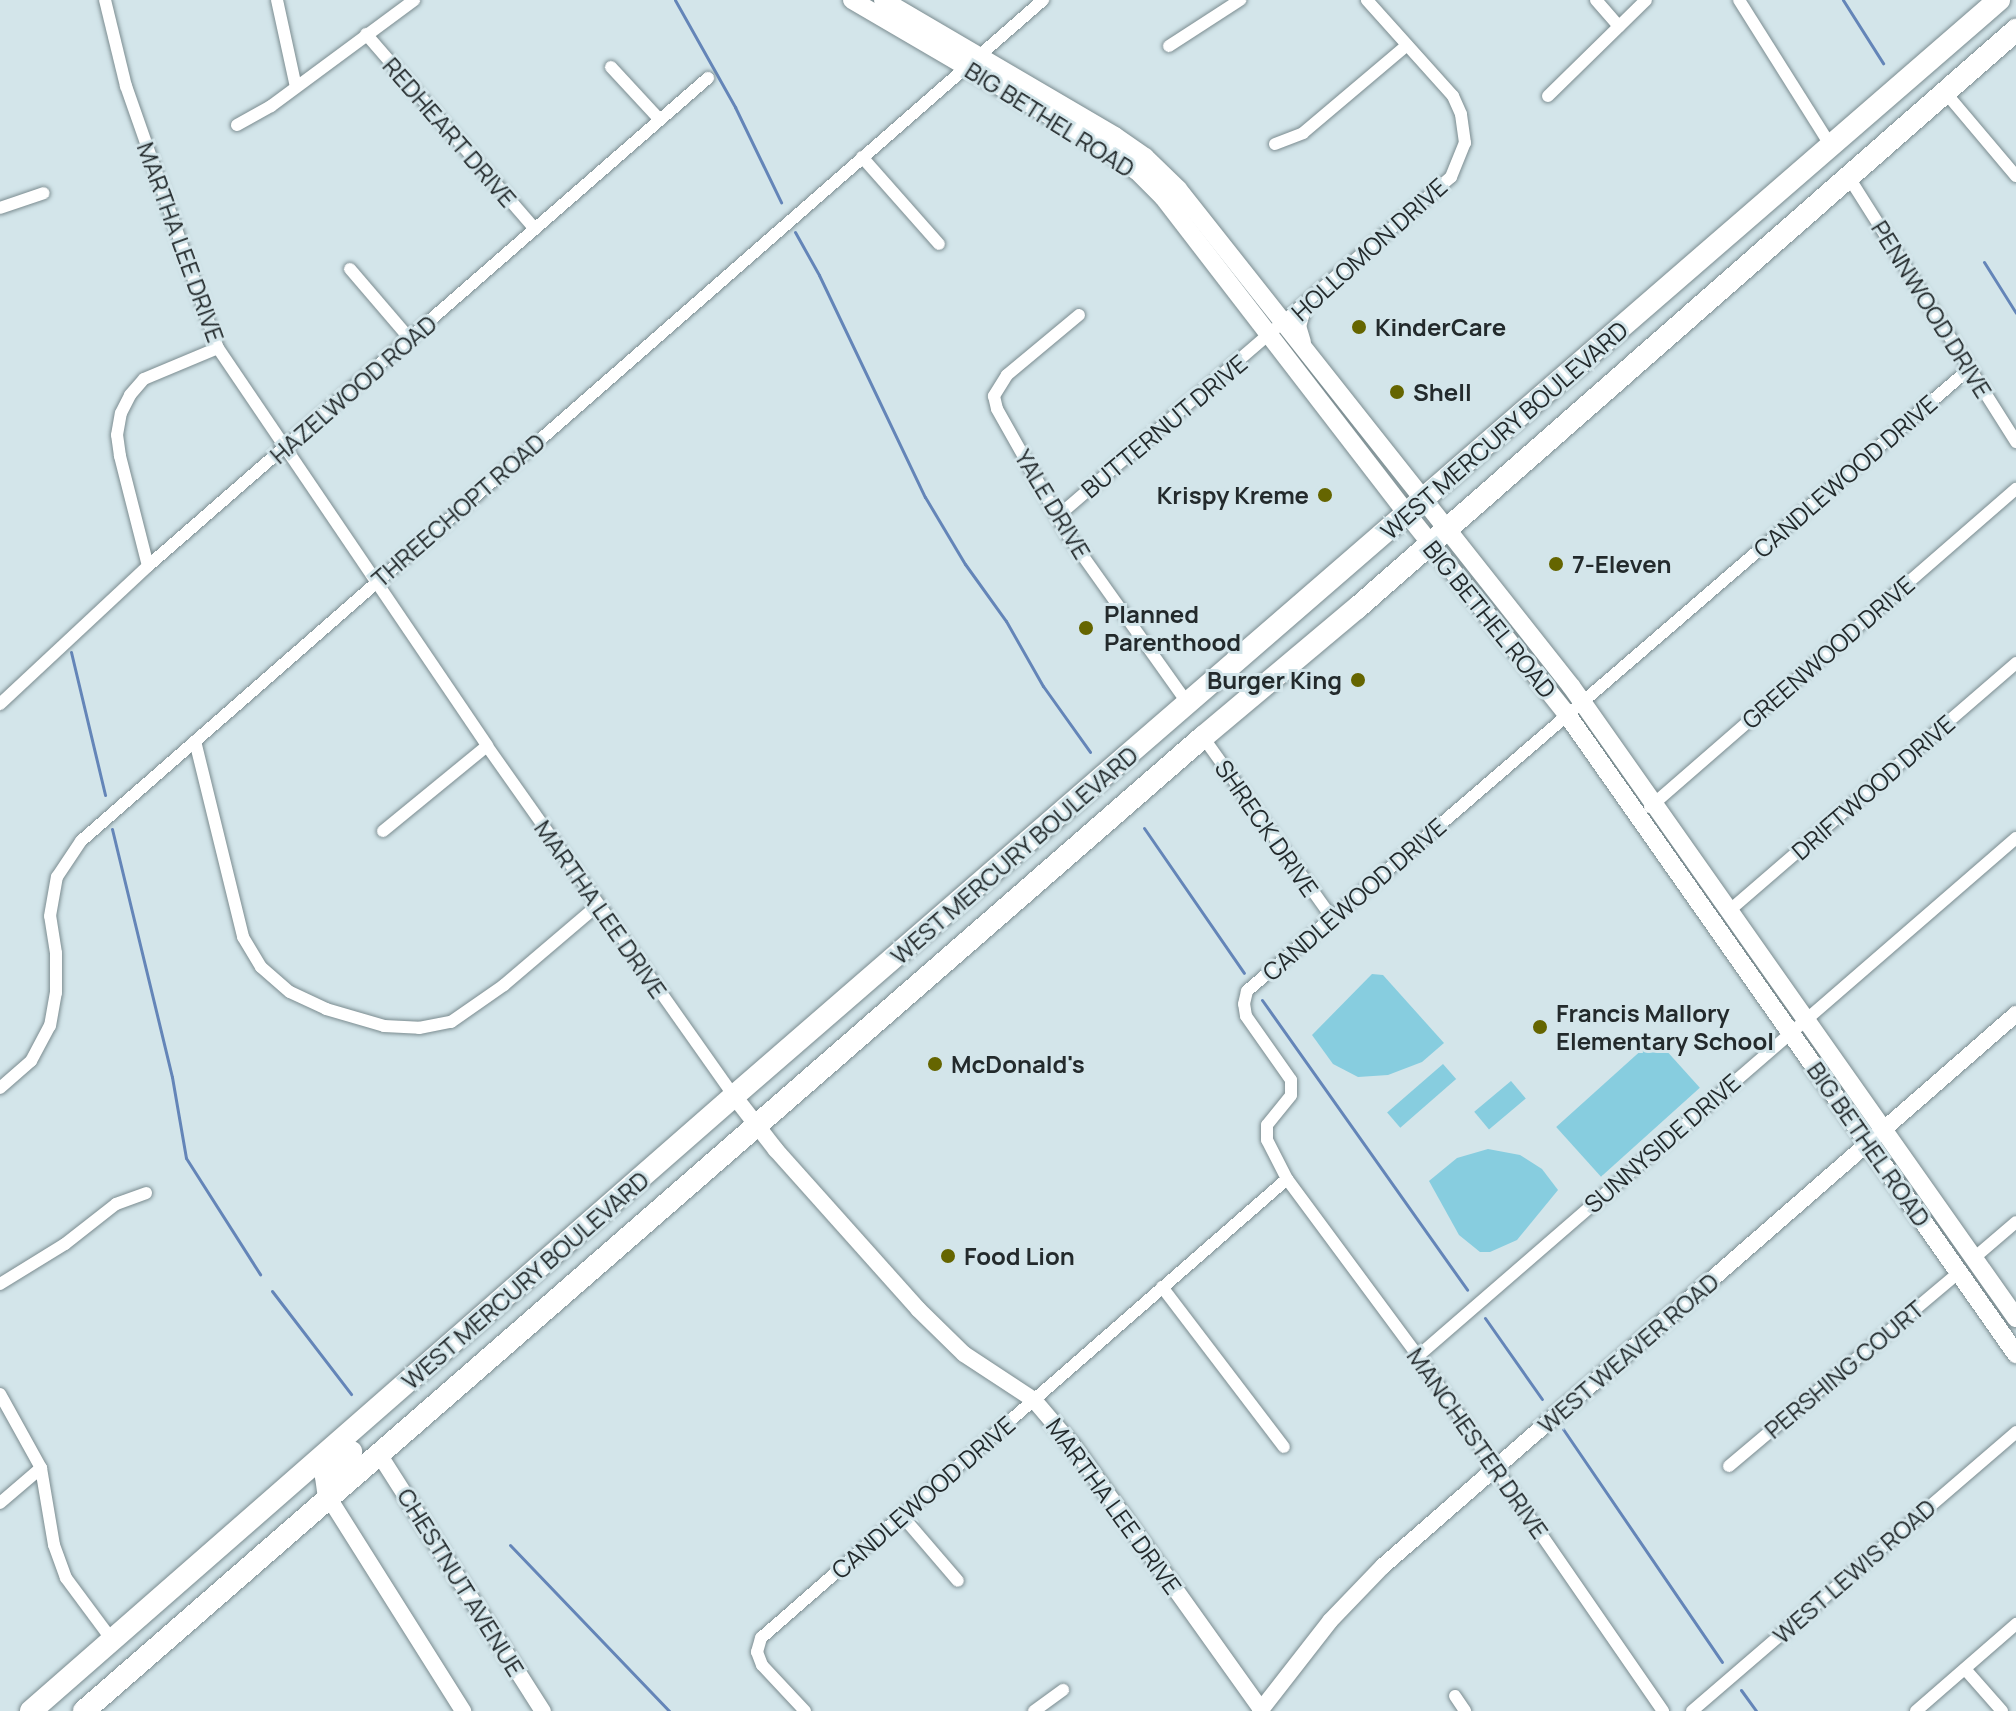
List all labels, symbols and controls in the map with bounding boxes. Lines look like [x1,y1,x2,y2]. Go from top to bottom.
street label: REDHEART DRIVE [377,51,523,213]
street label: BIG BETHEL ROAD [960,55,1140,183]
street label: MARTHA LEE DRIVE [131,138,231,346]
street label: HOLLOMON DRIVE [1285,172,1453,326]
street label: PENNWOOD DRIVE [1866,215,1998,403]
street label: HAZELWOOD ROAD [264,309,442,469]
place label: KinderCare [1375,313,1506,341]
street label: WEST MERCURY BOULEVARD [1374,314,1634,546]
marker: KinderCare [1350,318,1368,336]
street label: BUTTERNUT DRIVE [1075,348,1253,504]
place label: Shell [1413,378,1472,406]
marker: Shell [1388,383,1406,401]
street label: CANDLEWOOD DRIVE [1748,389,1942,563]
street label: THREECHOPT ROAD [365,427,551,593]
street label: YALE DRIVE [1009,444,1097,564]
place label: Krispy Kreme [1157,481,1309,509]
marker: Krispy Kreme [1316,486,1334,504]
street label: BIG BETHEL ROAD [1417,534,1563,704]
place label: 7-Eleven [1572,550,1671,578]
marker: 7-Eleven [1547,555,1565,573]
street label: GREENWOOD DRIVE [1736,569,1920,735]
place label: Planned Parenthood [1104,600,1241,656]
marker: Planned Parenthood [1075,617,1097,639]
place label: Burger King [1207,666,1342,694]
marker: Burger King [1349,671,1367,689]
street label: DRIFTWOOD DRIVE [1786,709,1960,865]
street label: WEST MERCURY BOULEVARD [884,739,1144,971]
street label: SHRECK DRIVE [1209,754,1325,902]
street label: CANDLEWOOD DRIVE [1257,812,1451,986]
street label: MARTHA LEE DRIVE [529,814,673,1004]
place label: Francis Mallory Elementary School [1556,999,1774,1055]
marker: Francis Mallory Elementary School [1531,1018,1549,1036]
place label: McDonald's [951,1050,1085,1078]
marker: McDonald's [926,1055,944,1073]
street label: BIG BETHEL ROAD [1801,1056,1937,1232]
street label: SUNNYSIDE DRIVE [1578,1067,1746,1219]
street label: WEST MERCURY BOULEVARD [395,1164,655,1396]
place label: Food Lion [964,1242,1075,1270]
marker: Food Lion [939,1247,957,1265]
street label: WEST WEAVER ROAD [1532,1267,1724,1439]
street label: PERSHING COURT [1758,1294,1930,1444]
street label: MANCHESTER DRIVE [1401,1342,1555,1544]
street label: CANDLEWOOD DRIVE [826,1410,1020,1584]
street label: MARTHA LEE DRIVE [1040,1412,1188,1600]
street label: CHESTNUT AVENUE [391,1482,531,1682]
street label: WEST LEWIS ROAD [1767,1492,1941,1650]

